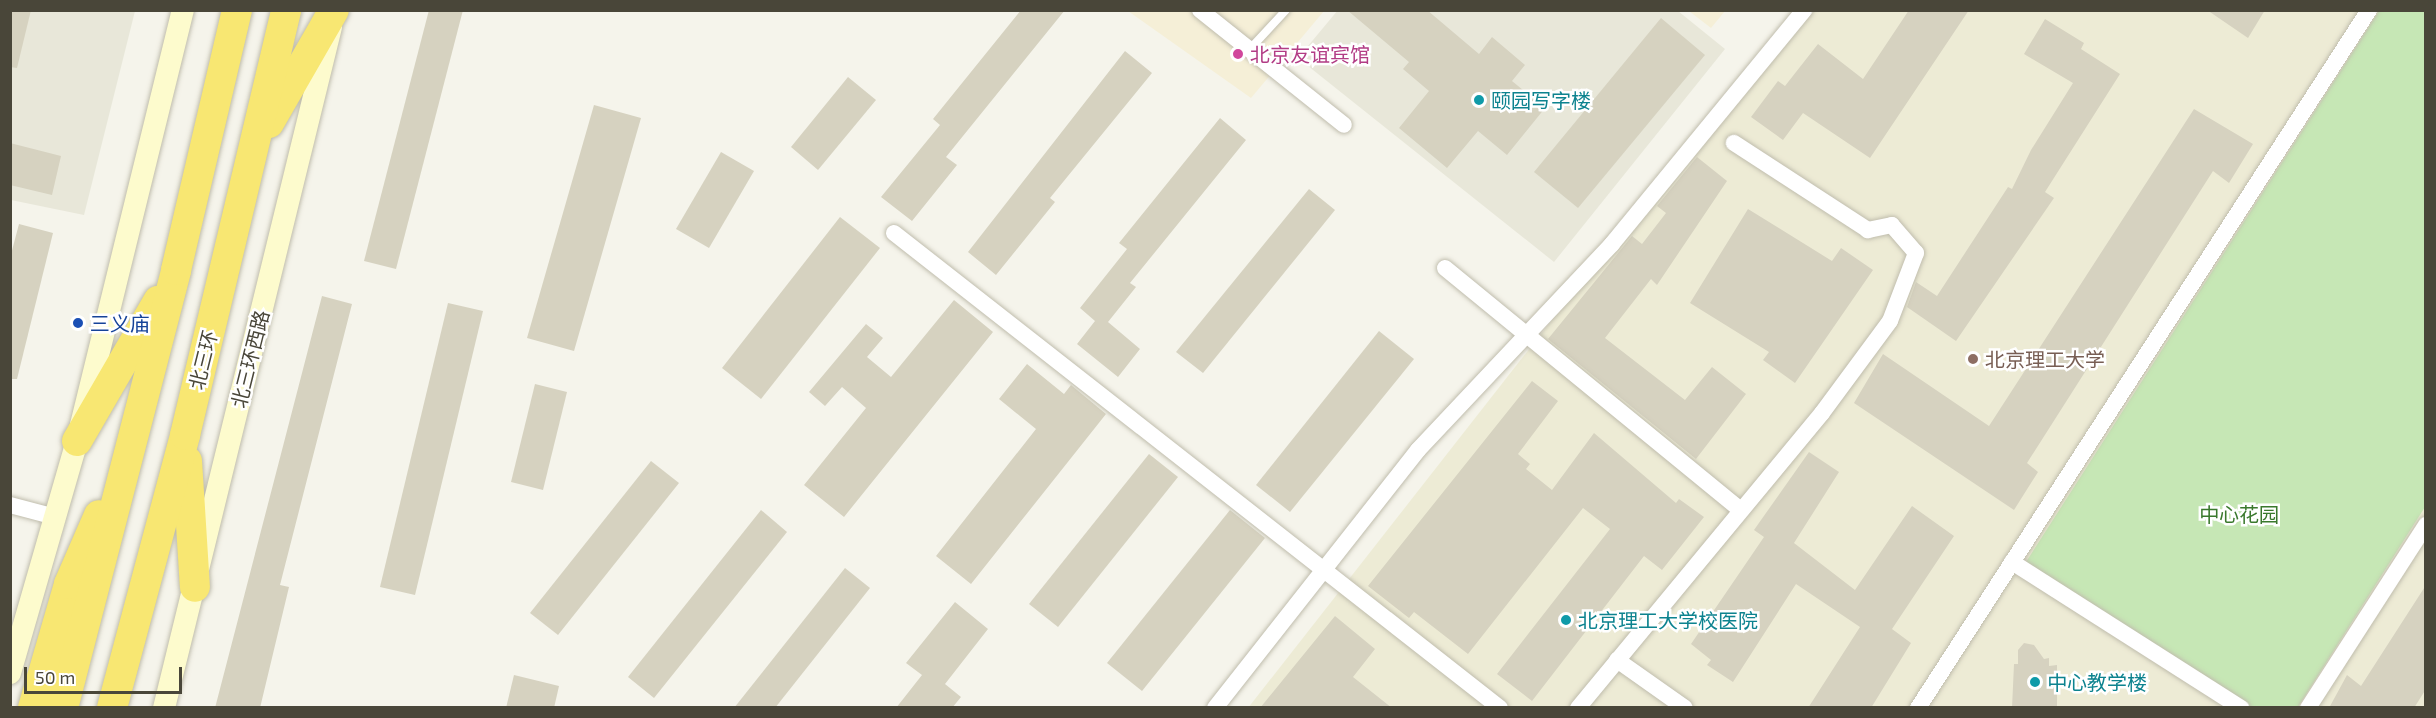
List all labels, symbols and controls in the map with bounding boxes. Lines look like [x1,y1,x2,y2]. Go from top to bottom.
place label: 北京友谊宾馆 [1250,42,1370,66]
marker: 北京友谊宾馆 [1231,47,1245,61]
place label: 颐园写字楼 [1491,88,1591,112]
marker: 颐园写字楼 [1472,93,1486,107]
street label: 北三环西路 [226,308,274,410]
place label: 三义庙 [90,311,150,335]
marker: 三义庙 [71,316,85,330]
street label: 北三环 [184,328,222,392]
place label: 北京理工大学 [1985,347,2105,371]
marker: 北京理工大学 [1966,352,1980,366]
park label: 中心花园 [2199,502,2279,526]
place label: 北京理工大学校医院 [1578,608,1758,632]
marker: 北京理工大学校医院 [1559,613,1573,627]
scale bar [27,655,184,693]
text: 50 m [35,666,75,688]
place label: 中心教学楼 [2047,670,2147,694]
marker: 中心教学楼 [2028,675,2042,689]

